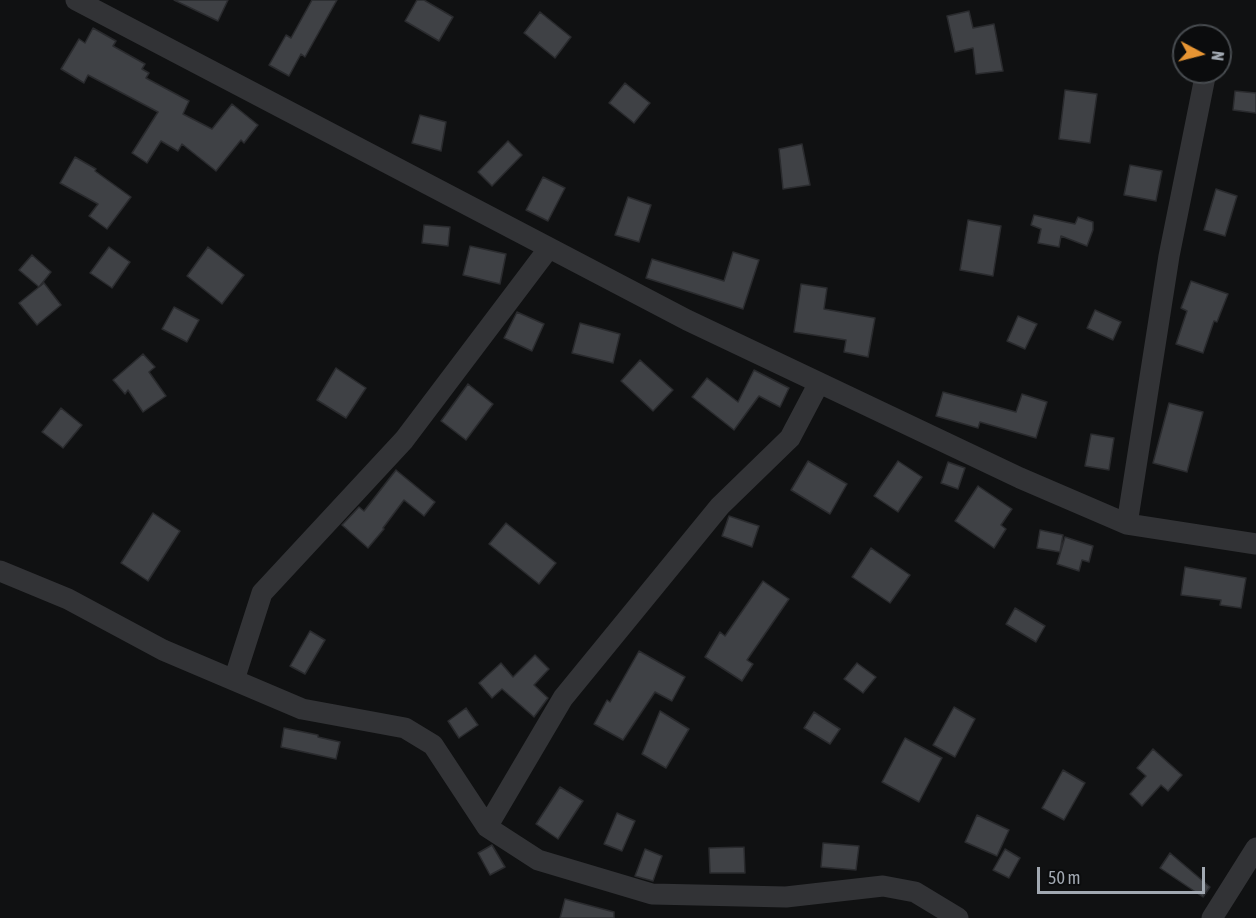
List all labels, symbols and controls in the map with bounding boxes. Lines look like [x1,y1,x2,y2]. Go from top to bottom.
north arrow [1172,24,1232,84]
text: N [1208,50,1227,62]
scale bar [1040,855,1208,893]
text: 50 m [1048,867,1080,888]

